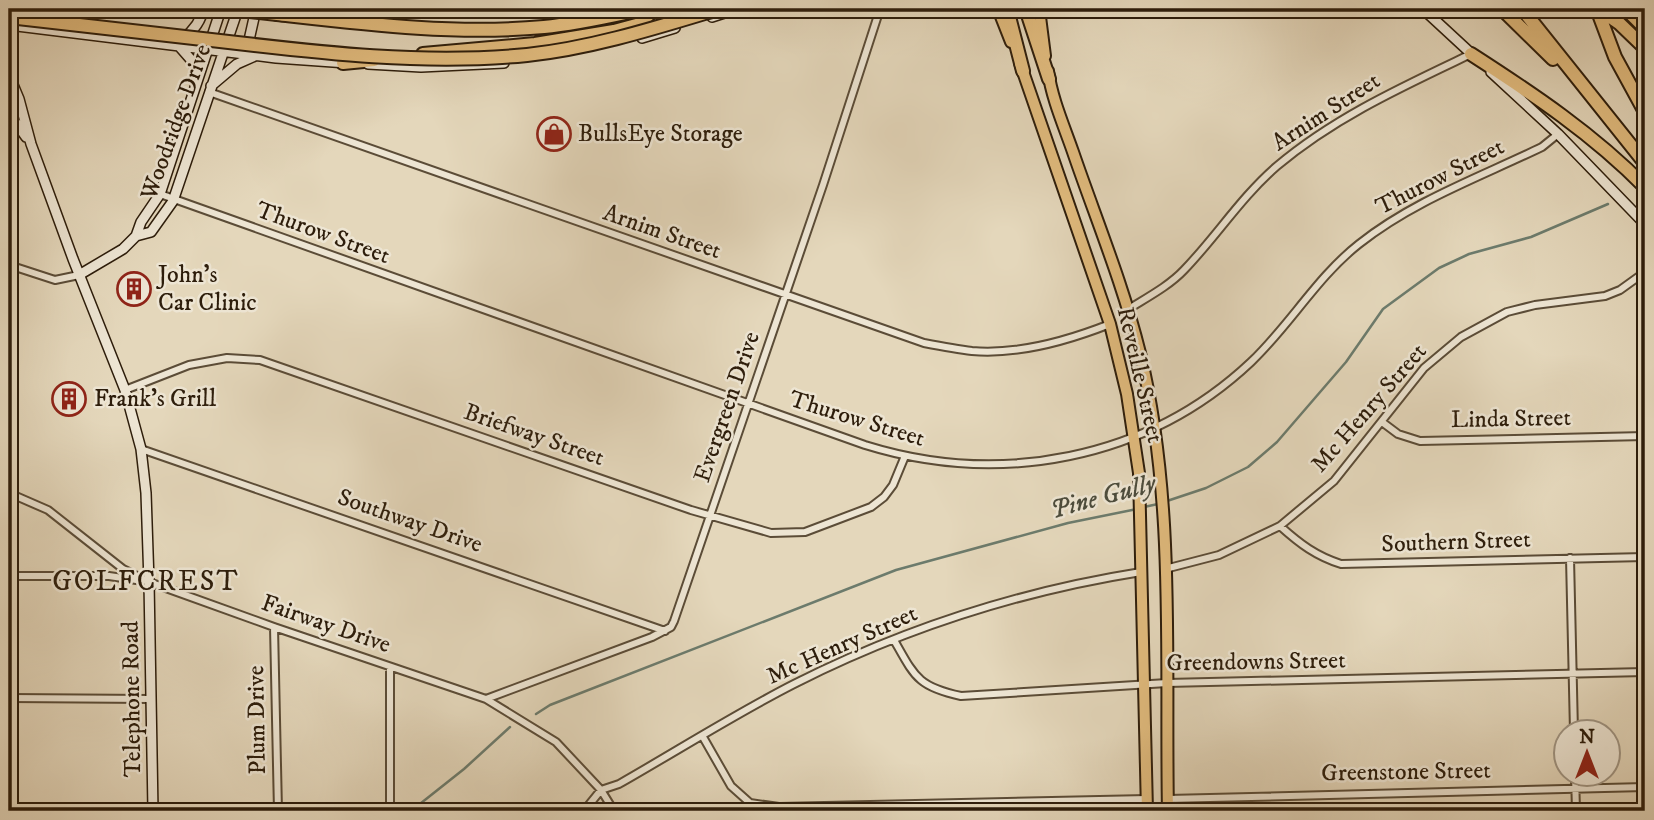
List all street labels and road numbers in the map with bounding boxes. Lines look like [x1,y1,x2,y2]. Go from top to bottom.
street label: Woodridge Drive [134,40,218,205]
street label: Arnim Street [1266,66,1386,158]
street label: Thurow Street [1371,132,1509,222]
street label: Thurow Street [252,195,394,271]
street label: Arnim Street [599,198,725,266]
street label: Reveille Street [1110,304,1170,446]
street label: Evergreen Drive [687,328,767,486]
street label: Mc Henry Street [1305,337,1434,479]
street label: Thurow Street [786,384,929,454]
street label: Briefway Street [460,397,608,473]
street label: Linda Street [1451,403,1572,435]
street label: Southway Drive [334,482,486,560]
street label: Southern Street [1381,524,1531,560]
street label: Fairway Drive [257,588,395,660]
street label: Mc Henry Street [762,598,922,692]
street label: Telephone Road [116,621,148,777]
street label: Greendowns Street [1166,645,1346,679]
street label: Plum Drive [241,665,273,775]
street label: Greenstone Street [1321,756,1491,788]

